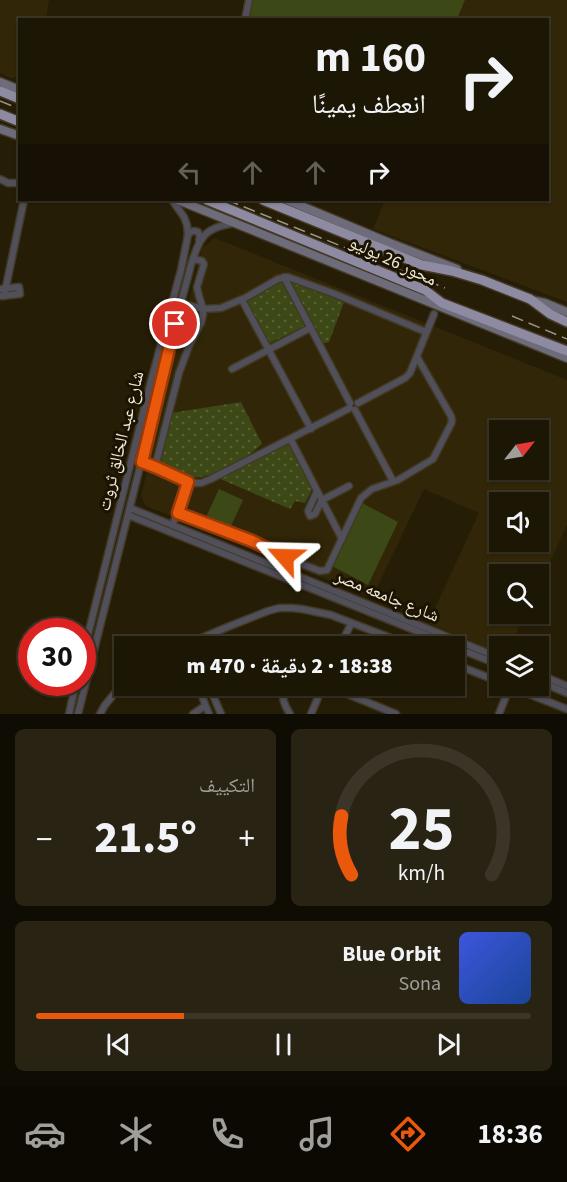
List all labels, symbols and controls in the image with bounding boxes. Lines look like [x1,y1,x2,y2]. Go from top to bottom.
text: 160 m [315,28,426,88]
icon: right [447,42,525,120]
text: انعطف يمينًا [312,85,426,124]
icon: left [173,156,206,189]
icon: ahead [236,156,269,189]
icon: ahead [299,156,332,189]
icon: right [362,156,395,189]
street label: محور 26 يوليو [345,230,441,292]
pin [149,298,200,349]
icon: arrive [158,307,191,340]
street label: شارع عبد الخالق ثروت [91,368,151,514]
north arrow [489,420,549,480]
map controls [489,420,549,696]
button: sound [489,492,549,552]
position arrow [253,525,317,589]
street label: شارع جامعه مصر [330,563,443,628]
button: search [489,564,549,624]
speed limit sign: 30 [18,618,96,696]
button: layers [489,636,549,696]
text: 18:38 · 2 دقيقة · 470 m [186,650,393,682]
text: التكييف [199,772,255,800]
text: 25 [389,785,454,874]
text: 21.5° [94,806,197,870]
text: − [36,816,52,863]
text: + [239,816,255,863]
text: km/h [398,858,445,889]
text: Blue Orbit [342,938,441,970]
text: Sona [398,970,441,998]
icon: previous [102,1028,135,1061]
icon: pause [267,1028,300,1061]
icon: next [432,1028,465,1061]
icon: car [24,1113,66,1155]
icon: climate [115,1113,157,1155]
icon: phone [206,1113,248,1155]
icon: music [296,1113,338,1155]
icon: directions [387,1113,429,1155]
text: 18:36 [478,1115,543,1154]

